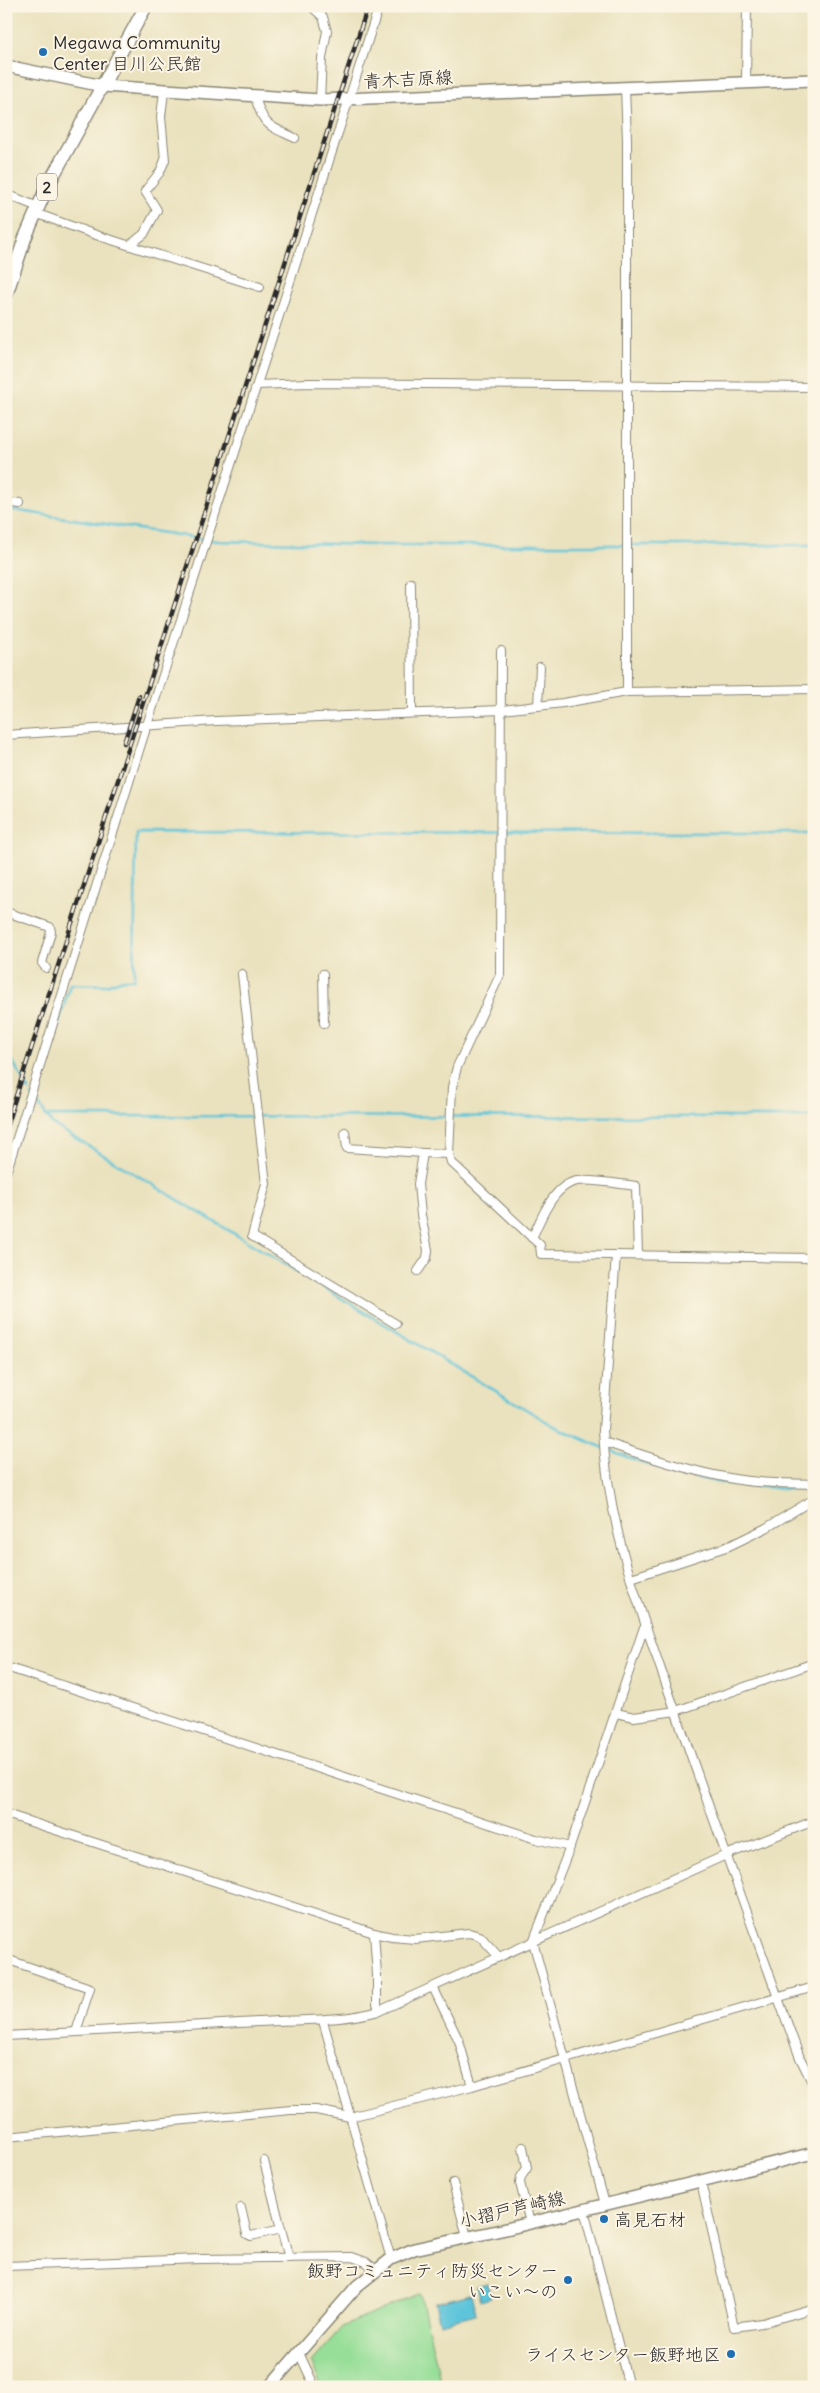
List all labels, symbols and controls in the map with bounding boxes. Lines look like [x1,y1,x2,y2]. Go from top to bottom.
place label: Megawa Community Center 目川公民館 [53,31,221,75]
marker: Megawa Community Center 目川公民館 [37,46,49,58]
street label: 青木吉原線 [362,65,454,93]
road number: 2 [37,173,57,200]
street label: 小摺戸芦崎線 [457,2186,567,2232]
place label: 高見石材 [614,2208,686,2231]
marker: 高見石材 [598,2213,610,2225]
place label: 飯野コミュニティ防災センター いこい～の [307,2259,558,2303]
marker: 飯野コミュニティ防災センター いこい～の [562,2274,574,2286]
place label: ライスセンター飯野地区 [525,2343,721,2366]
marker: ライスセンター飯野地区 [725,2348,737,2360]

